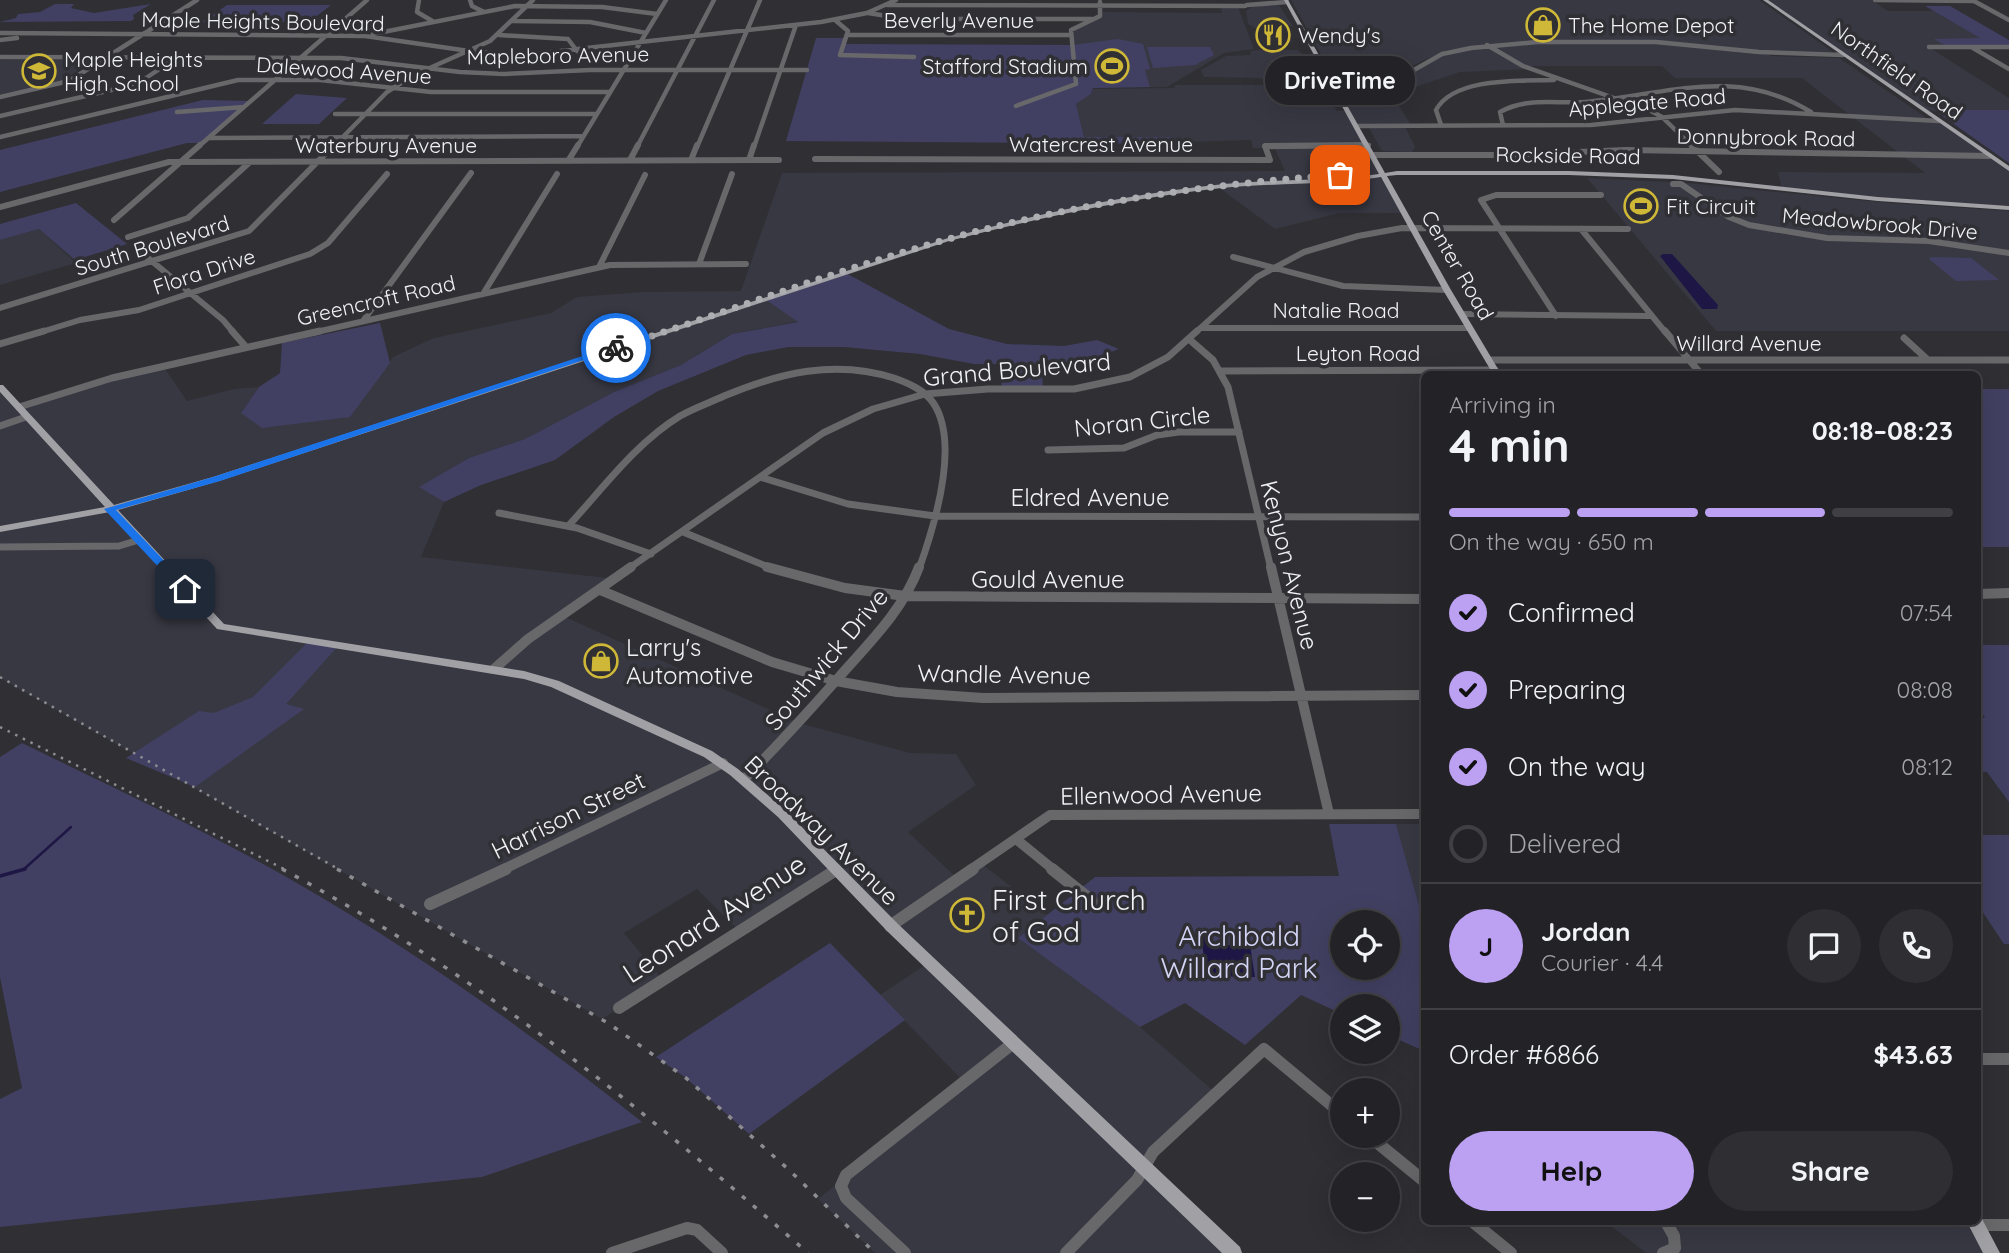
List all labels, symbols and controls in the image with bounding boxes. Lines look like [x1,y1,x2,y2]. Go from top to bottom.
street label: Maple Heights Boulevard [141,6,385,36]
shop icon: The Home Depot [1524,6,1562,44]
street label: Beverly Avenue [884,7,1034,33]
place label: The Home Depot [1568,12,1734,38]
street label: Northfield Road [1826,15,1968,125]
restaurant icon: Wendy's [1254,16,1292,54]
place label: Wendy's [1298,22,1381,48]
street label: Mapleboro Avenue [466,40,650,70]
place label: Maple Heights High School [64,46,203,96]
sports icon: Stafford Stadium [1093,47,1131,85]
street label: Dalewood Avenue [255,51,433,89]
school or university icon: Maple Heights High School [20,52,58,90]
place label: Stafford Stadium [922,53,1088,79]
callout: DriveTime [1265,56,1415,105]
text: DriveTime [1284,66,1396,95]
street label: Applegate Road [1567,82,1727,122]
street label: Donnybrook Road [1676,122,1856,152]
street label: Watercrest Avenue [1009,131,1193,157]
street label: Waterbury Avenue [295,132,477,158]
street label: Rockside Road [1495,141,1641,169]
pin [1310,145,1370,205]
icon: bag [1321,156,1359,194]
sports icon: Fit Circuit [1622,187,1660,225]
place label: Fit Circuit [1666,193,1756,219]
street label: Meadowbrook Drive [1781,201,1979,245]
street label: Center Road [1416,205,1500,325]
street label: South Boulevard [72,209,232,281]
street label: Flora Drive [150,242,258,300]
street label: Greencroft Road [294,269,458,331]
street label: Natalie Road [1273,297,1399,323]
courier [581,313,651,383]
icon: bike [597,329,635,367]
street label: Willard Avenue [1676,330,1822,356]
street label: Leyton Road [1296,340,1420,366]
street label: Grand Boulevard [922,346,1112,392]
text: Arriving in [1449,390,1556,419]
street label: Noran Circle [1072,399,1212,443]
text: 08:18–08:23 [1812,414,1953,447]
text: 4 min [1449,416,1570,474]
street label: Kenyon Avenue [1254,477,1326,653]
street label: Eldred Avenue [1011,482,1169,512]
text: On the way · 650 m [1449,527,1654,556]
pin [155,559,215,619]
street label: Gould Avenue [971,564,1125,594]
icon: home [166,570,204,608]
street label: Southwick Drive [758,582,894,736]
icon: check [1449,594,1487,632]
text: Confirmed [1508,596,1635,629]
text: 07:54 [1900,598,1953,627]
place label: Larry's Automotive [626,632,753,690]
shop icon: Larry's Automotive [582,642,620,680]
street label: Wandle Avenue [917,657,1091,691]
icon: check [1449,671,1487,709]
text: Preparing [1508,673,1626,706]
text: 08:08 [1896,675,1953,704]
icon: check [1449,748,1487,786]
street label: Broadway Avenue [739,749,905,911]
text: On the way [1508,750,1646,783]
text: 08:12 [1901,752,1953,781]
street label: Harrison Street [486,765,650,865]
street label: Ellenwood Avenue [1060,777,1262,811]
text: Delivered [1508,827,1621,860]
street label: Leonard Avenue [616,846,812,990]
place label: First Church of God [992,882,1146,949]
church icon: First Church of God [948,896,986,934]
button: chat [1787,909,1861,983]
button: phone [1879,909,1953,983]
map controls [1330,910,1400,1232]
button: locate [1330,910,1400,980]
text: Jordan [1541,915,1630,948]
park label: Archibald Willard Park [1161,918,1317,985]
text: J [1479,930,1493,963]
text: Courier · 4.4 [1541,948,1663,977]
button: layers [1330,994,1400,1064]
text: Order #6866 [1449,1038,1599,1071]
text: $43.63 [1873,1038,1953,1071]
button: + [1330,1078,1400,1148]
button: Help [1449,1131,1694,1211]
button: Share [1708,1131,1953,1211]
button: − [1330,1162,1400,1232]

